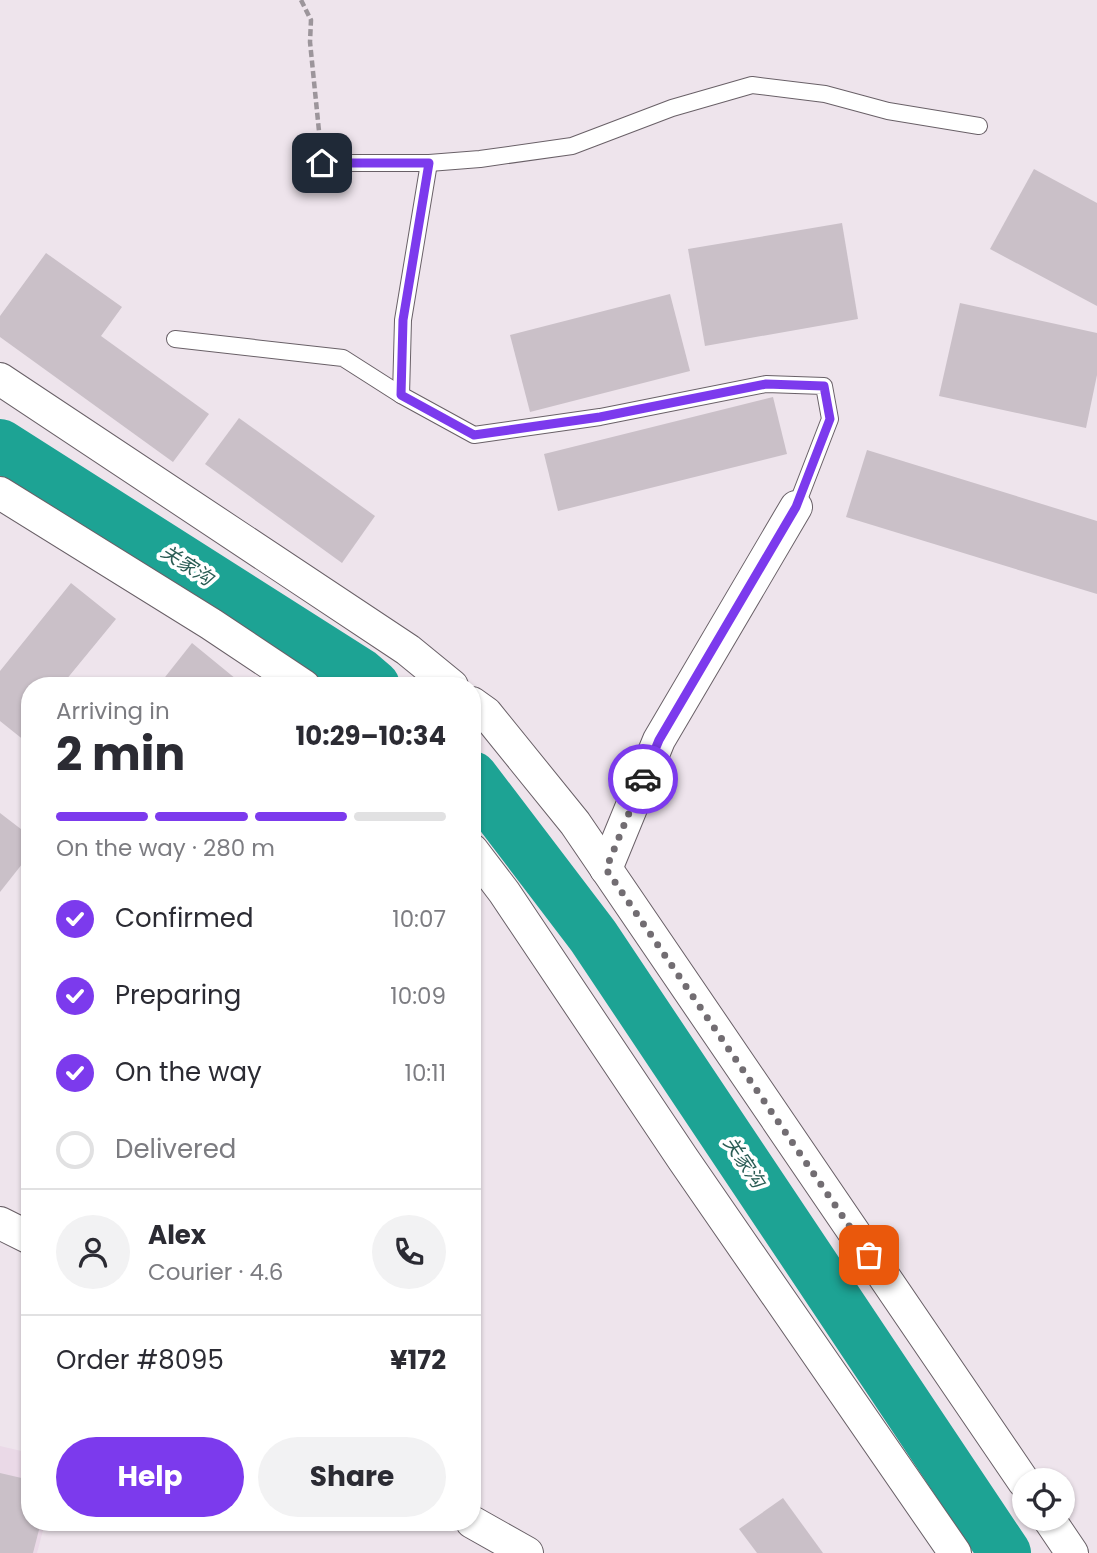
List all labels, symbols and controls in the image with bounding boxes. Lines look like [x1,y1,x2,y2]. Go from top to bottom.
pin [292,133,352,193]
icon: home [303,144,341,182]
water label: 关家沟 [156,538,220,593]
text: Arriving in [56,695,170,727]
text: 10:29–10:34 [296,718,446,754]
text: 2 min [56,722,185,786]
courier [608,744,678,814]
icon: car [624,760,662,798]
text: On the way · 280 m [56,832,275,864]
icon: check [56,900,94,938]
text: Confirmed [115,900,253,936]
text: 10:07 [392,903,446,935]
icon: check [56,977,94,1015]
text: Preparing [115,977,241,1013]
text: 10:09 [390,980,446,1012]
icon: check [56,1054,94,1092]
text: On the way [115,1054,262,1090]
text: 10:11 [405,1057,446,1089]
text: Delivered [115,1131,236,1167]
water label: 关家沟 [717,1131,772,1195]
button: person [56,1215,130,1289]
button: phone [372,1215,446,1289]
text: Alex [148,1217,206,1253]
pin [839,1225,899,1285]
icon: bag [850,1236,888,1274]
text: Courier · 4.6 [148,1256,283,1288]
text: Order #8095 [56,1342,224,1378]
text: ¥172 [390,1342,446,1378]
button: Help [56,1437,244,1517]
button: Share [258,1437,446,1517]
map controls [1012,1468,1075,1531]
button: locate [1012,1468,1075,1531]

